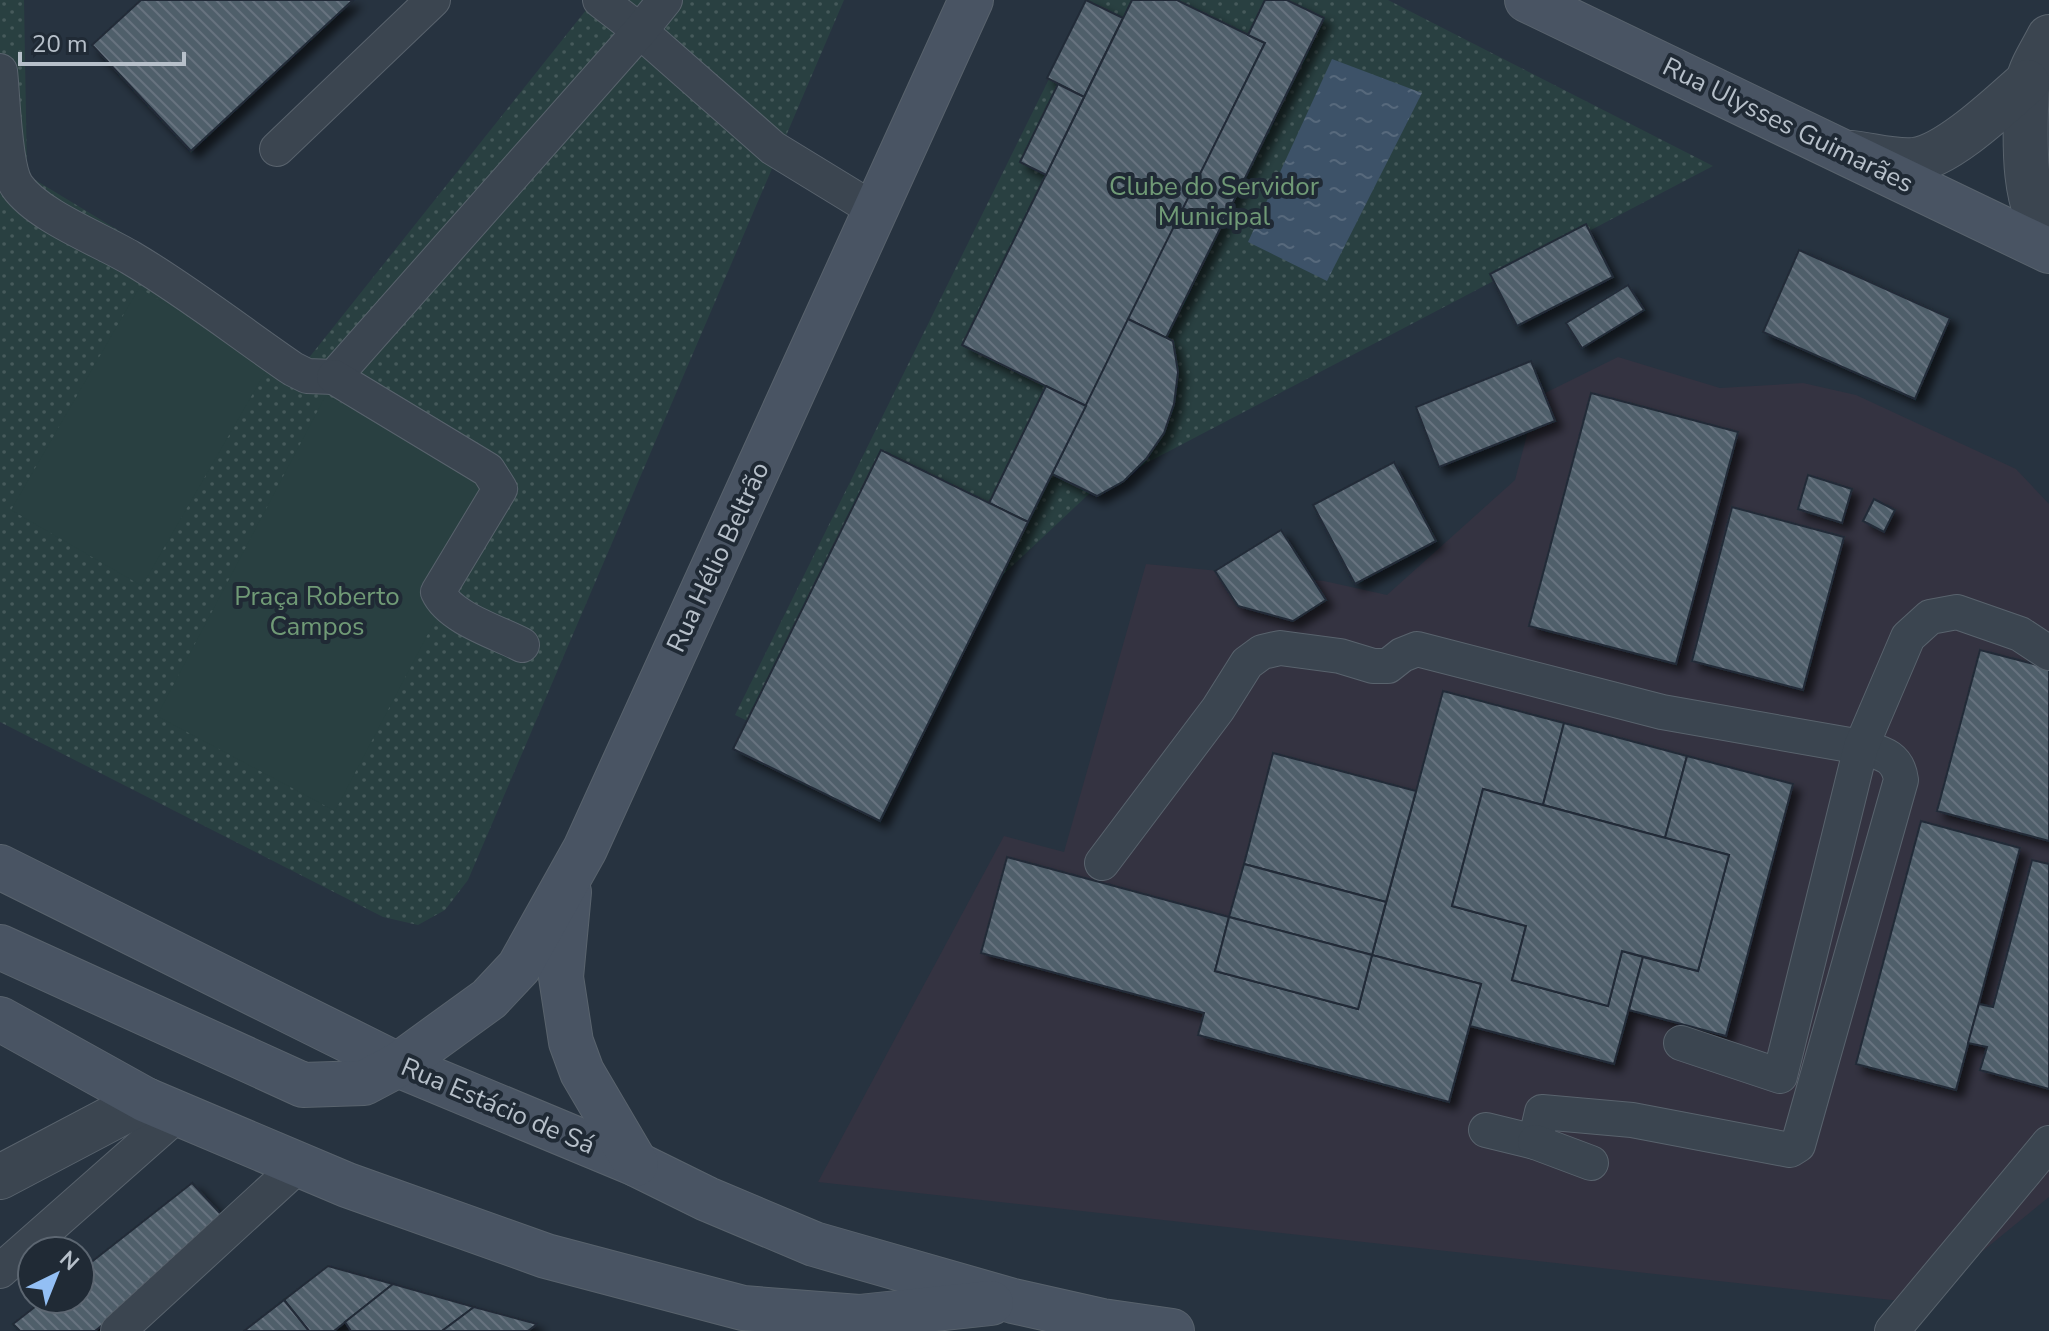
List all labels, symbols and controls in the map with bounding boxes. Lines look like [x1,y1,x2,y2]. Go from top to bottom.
scale bar [20,16,184,66]
text: 20 m [32,28,88,60]
street label: Rua Ulysses Guimarães [1657,49,1919,201]
park label: Clube do Servidor Municipal [1109,169,1320,234]
street label: Rua Hélio Beltrão [659,456,777,658]
park label: Praça Roberto Campos [234,579,400,644]
street label: Rua Estácio de Sá [396,1049,600,1163]
north arrow [16,1235,96,1315]
text: N [53,1245,85,1278]

